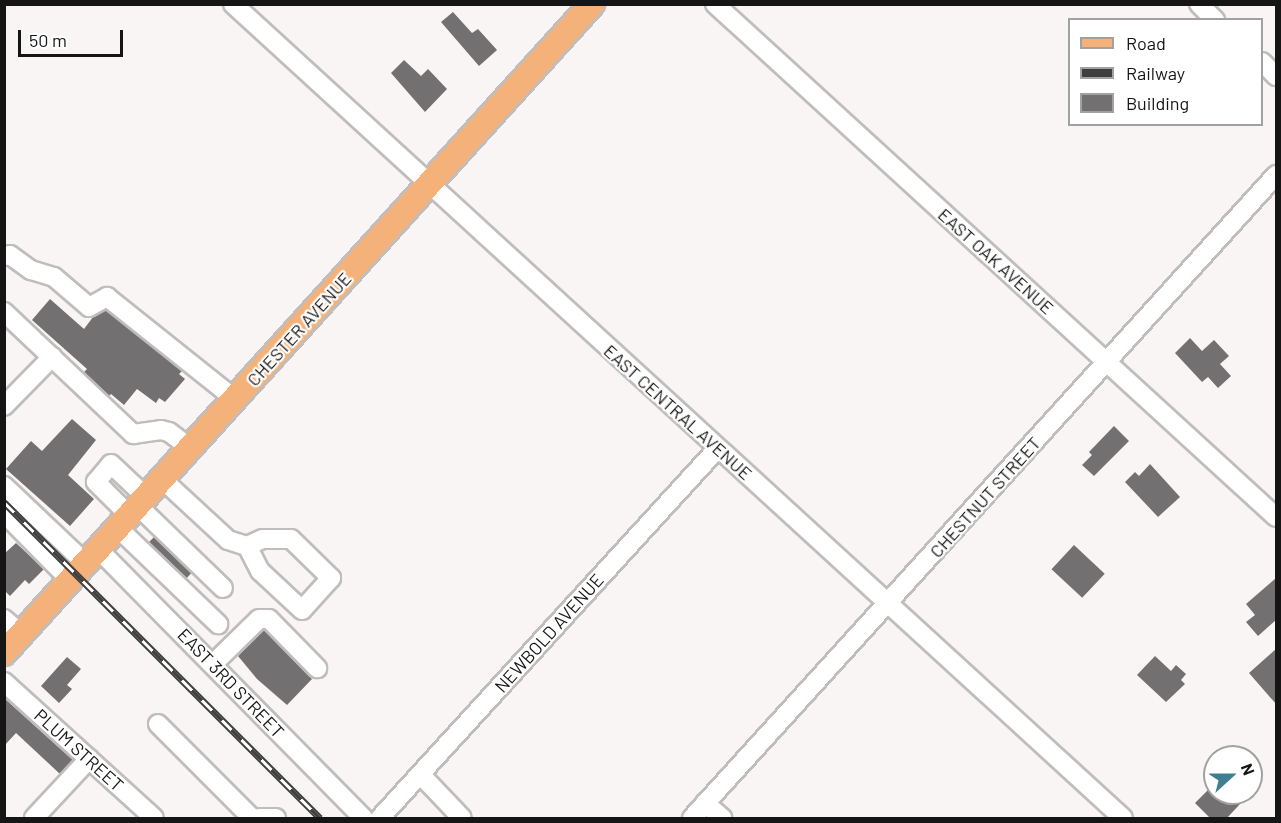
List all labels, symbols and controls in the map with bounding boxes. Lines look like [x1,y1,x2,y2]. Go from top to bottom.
scale bar [21,18,126,56]
legend [1068,18,1263,126]
text: 50 m [29,29,67,51]
text: Road [1126,32,1166,54]
text: Railway [1126,62,1185,84]
text: Building [1126,92,1189,114]
street label: EAST OAK AVENUE [934,204,1058,318]
street label: CHESTER AVENUE [242,268,356,390]
street label: EAST CENTRAL AVENUE [599,340,757,484]
street label: CHESTNUT STREET [925,432,1045,562]
street label: NEWBOLD AVENUE [490,569,608,697]
street label: EAST 3RD STREET [173,624,289,742]
street label: PLUM STREET [30,704,128,796]
north arrow [1203,745,1263,805]
text: N [1238,761,1259,777]

